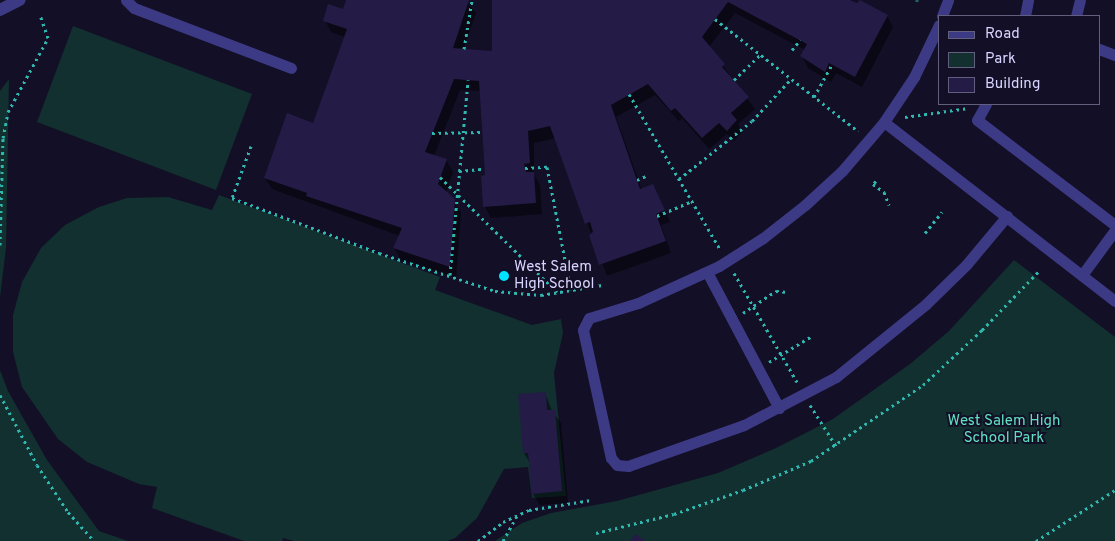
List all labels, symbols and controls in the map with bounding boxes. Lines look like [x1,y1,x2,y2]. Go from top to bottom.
legend [938,15,1100,105]
text: Road [985,25,1020,44]
text: Park [985,50,1016,69]
text: Building [985,75,1040,94]
place label: West Salem High School [514,258,595,293]
marker: West Salem High School [498,270,510,282]
park label: West Salem High School Park [948,412,1060,447]

